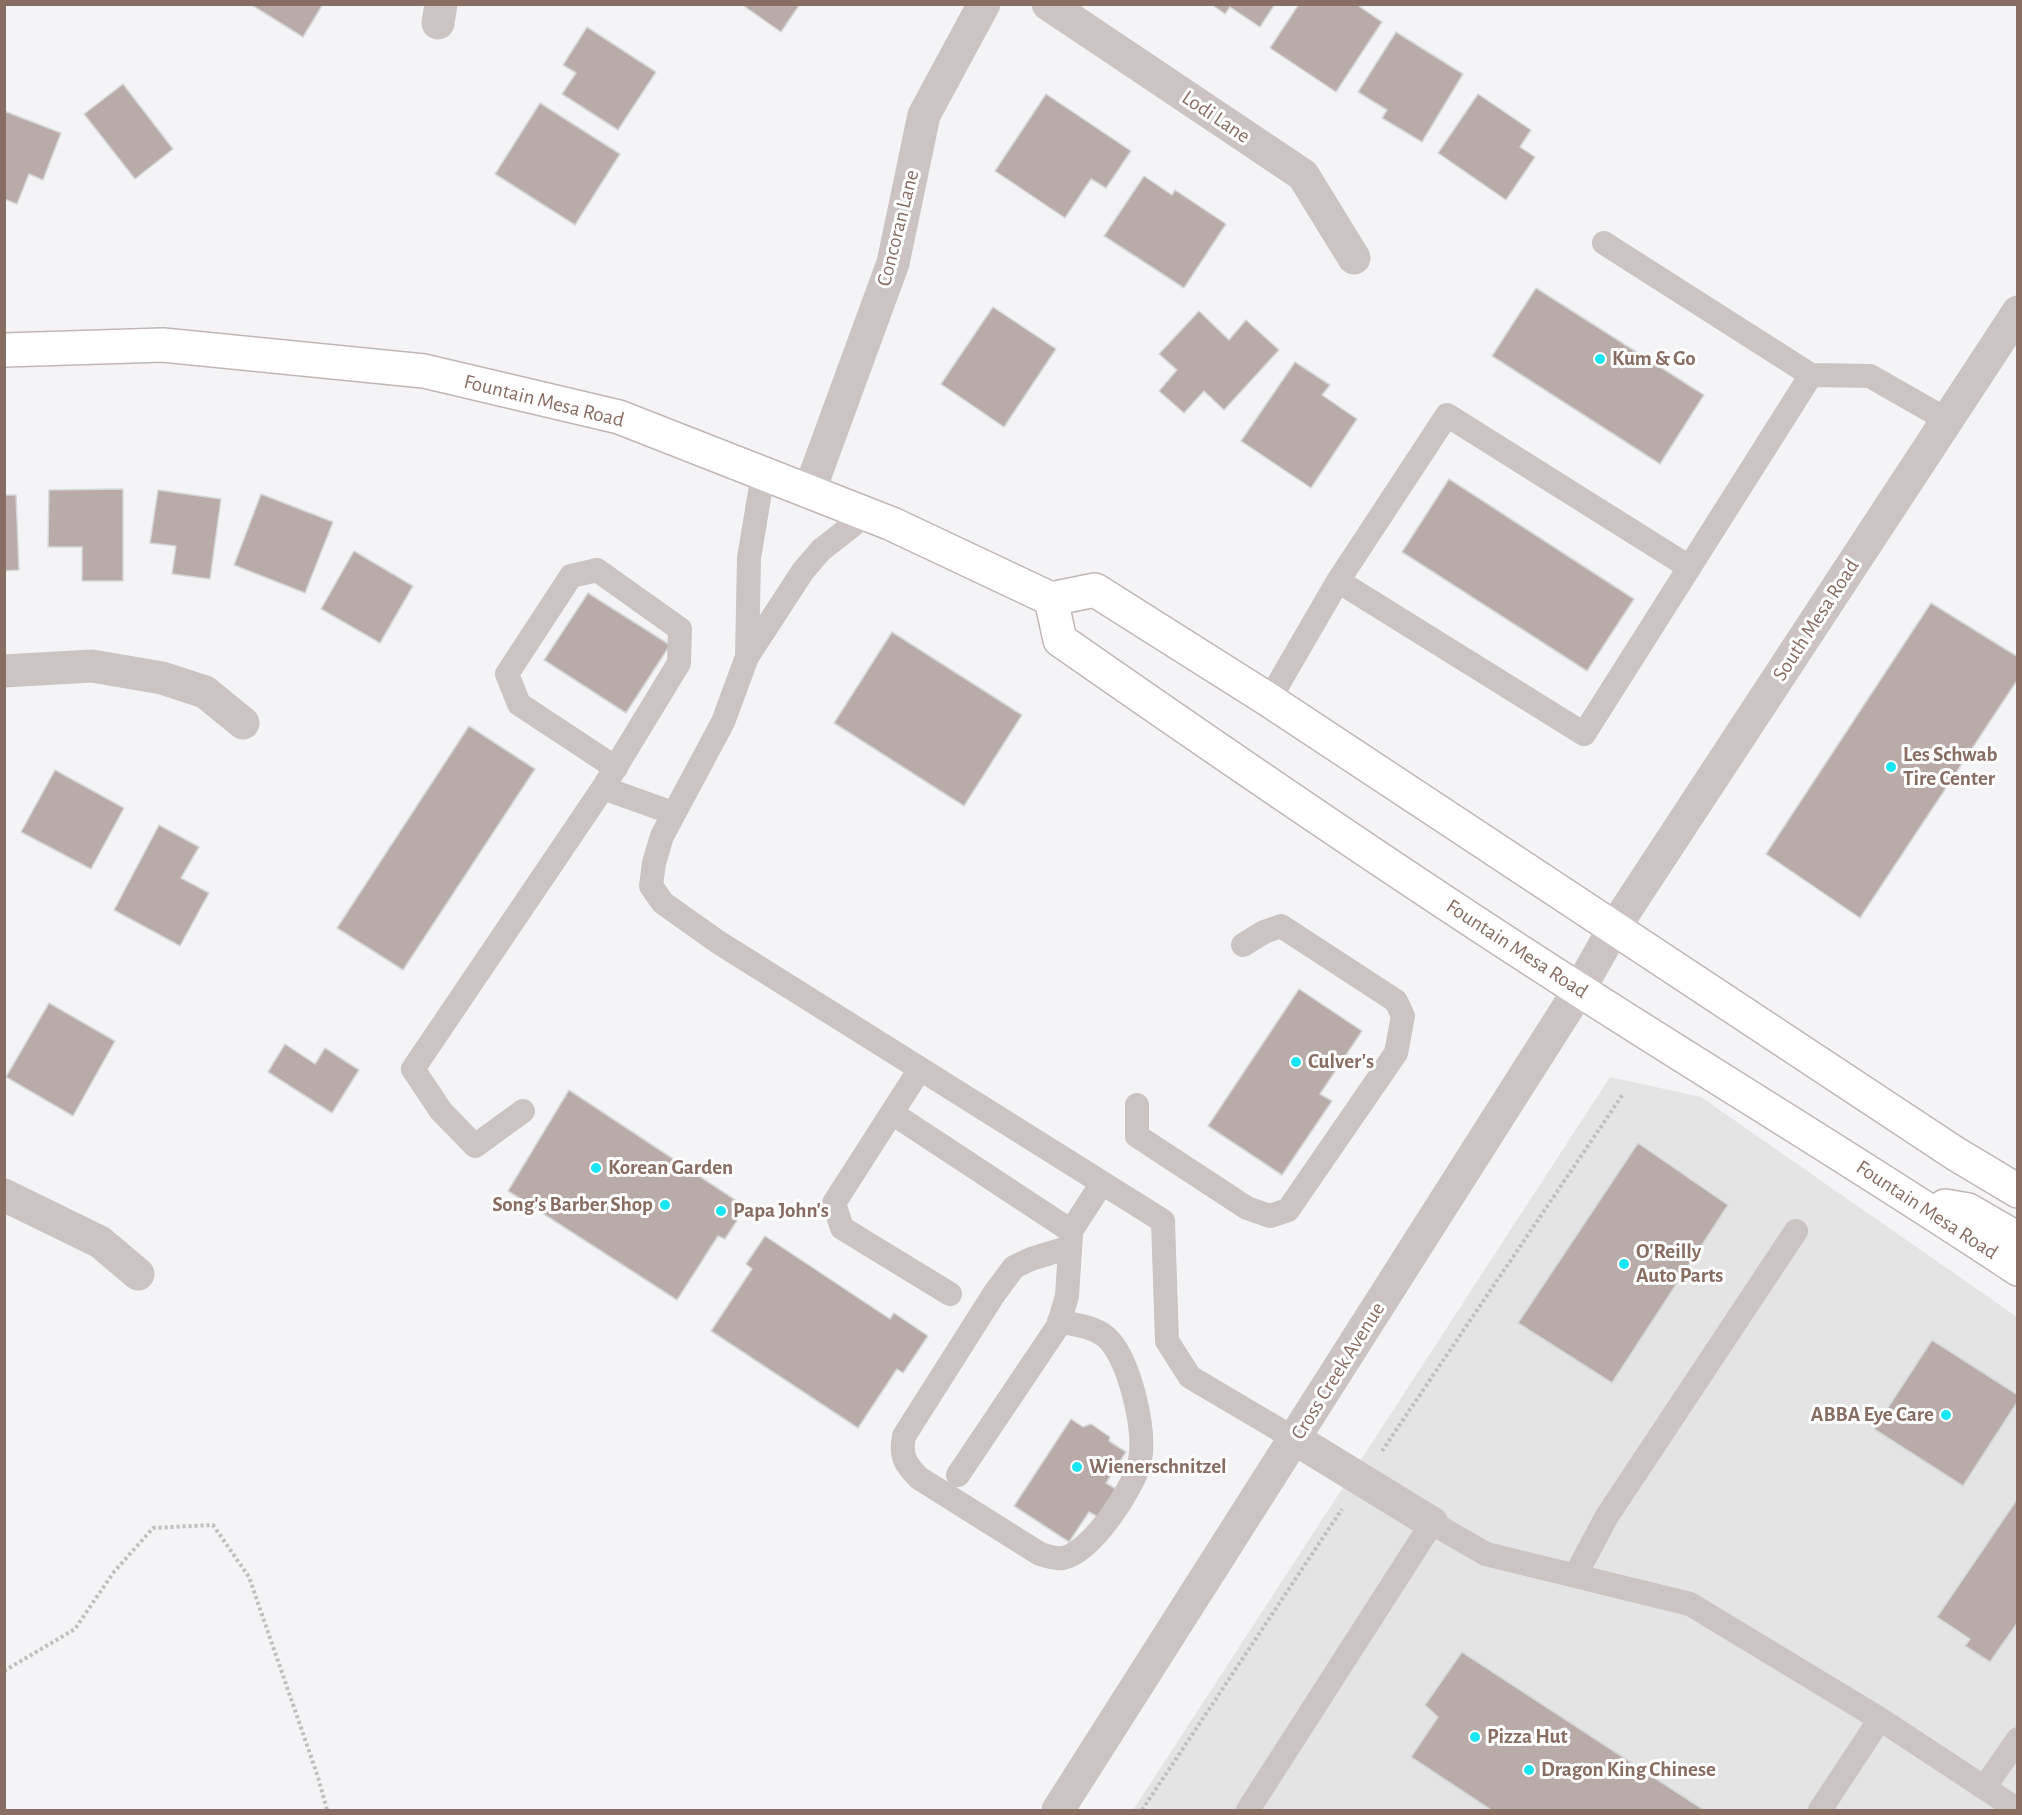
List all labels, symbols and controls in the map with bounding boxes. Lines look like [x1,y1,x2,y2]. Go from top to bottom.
street label: Lodi Lane [1177,85,1255,149]
street label: Concoran Lane [871,167,925,289]
place label: Kum & Go [1612,346,1696,372]
marker: Kum & Go [1593,352,1607,366]
street label: Fountain Mesa Road [461,369,627,433]
street label: South Mesa Road [1767,554,1865,686]
place label: Les Schwab Tire Center [1903,742,1998,792]
marker: Les Schwab Tire Center [1884,760,1898,774]
street label: Fountain Mesa Road [1441,894,1593,1004]
place label: Culver's [1308,1049,1374,1075]
marker: Culver's [1289,1055,1303,1069]
place label: Korean Garden [608,1155,733,1181]
street label: Fountain Mesa Road [1851,1155,2003,1265]
marker: Korean Garden [589,1161,603,1175]
place label: Song's Barber Shop [492,1192,653,1218]
marker: Song's Barber Shop [658,1198,672,1212]
place label: Papa John's [733,1198,829,1224]
marker: Papa John's [714,1204,728,1218]
place label: O'Reilly Auto Parts [1636,1239,1723,1289]
marker: O'Reilly Auto Parts [1617,1257,1631,1271]
street label: Cross Creek Avenue [1286,1298,1390,1444]
place label: ABBA Eye Care [1811,1402,1934,1428]
marker: ABBA Eye Care [1939,1408,1953,1422]
place label: Wienerschnitzel [1089,1454,1227,1480]
marker: Wienerschnitzel [1070,1460,1084,1474]
place label: Pizza Hut [1487,1724,1568,1750]
marker: Pizza Hut [1468,1730,1482,1744]
place label: Dragon King Chinese [1541,1757,1716,1783]
marker: Dragon King Chinese [1522,1763,1536,1777]

